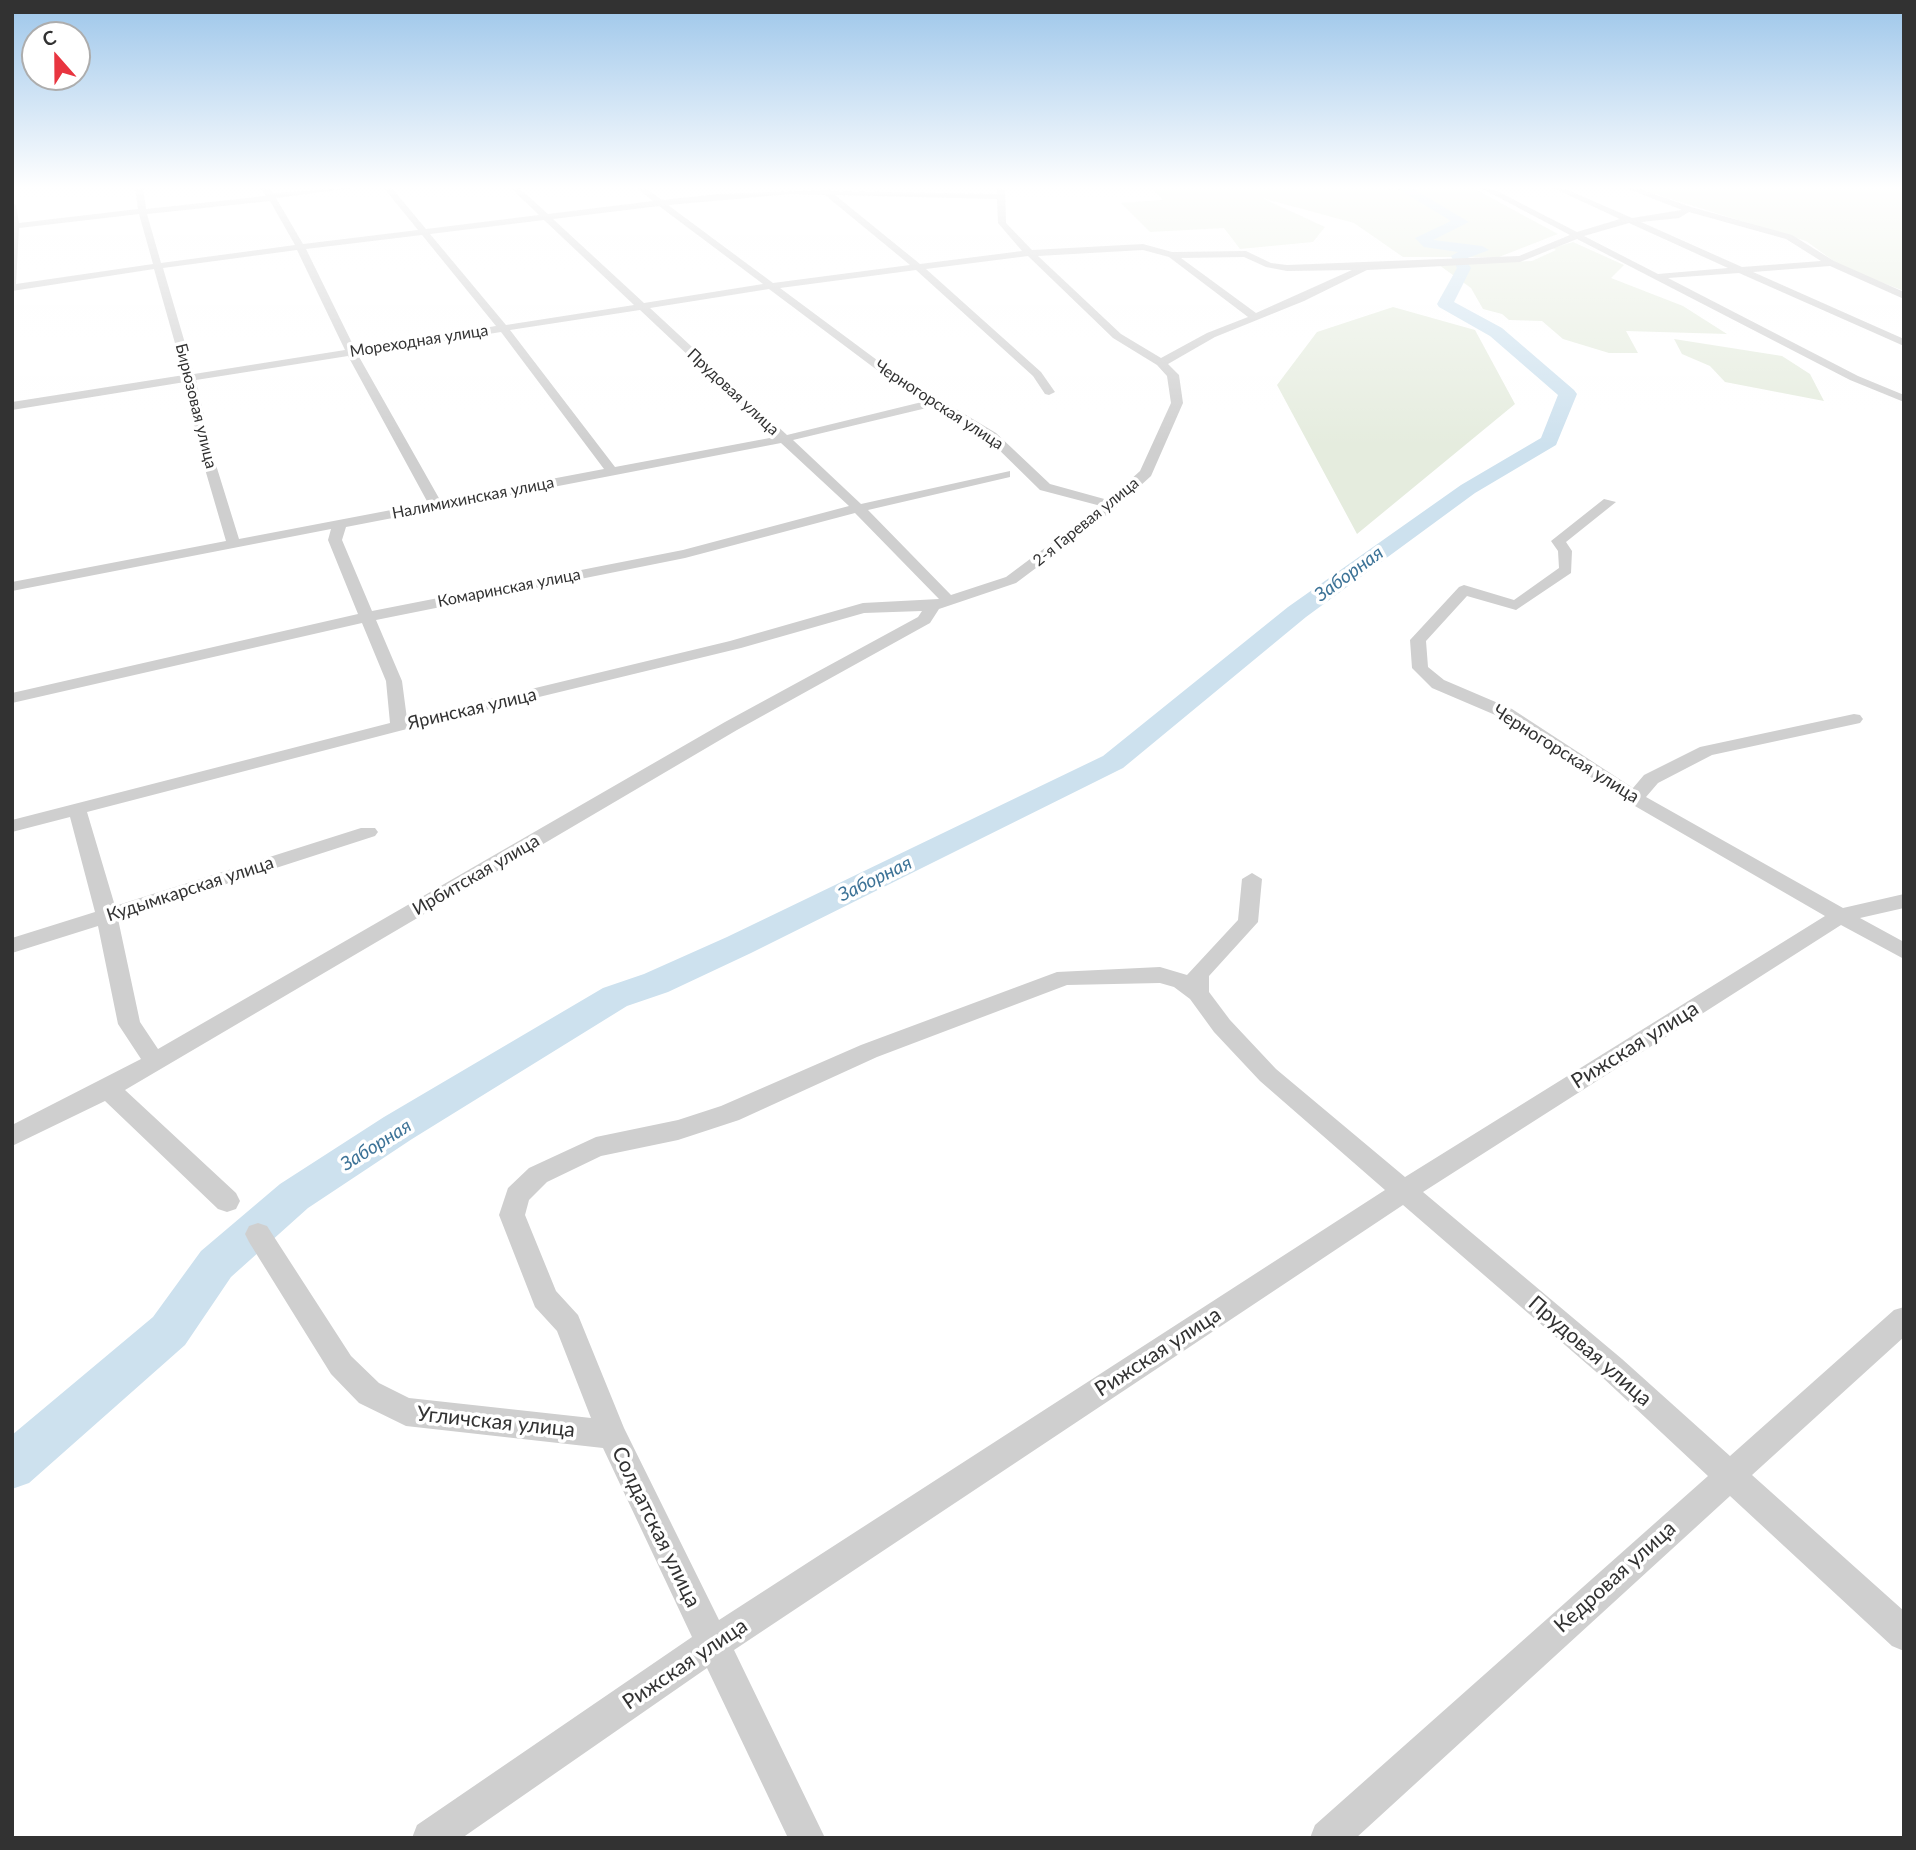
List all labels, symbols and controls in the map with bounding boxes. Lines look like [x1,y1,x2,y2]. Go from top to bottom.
north arrow [21,21,91,91]
text: С [39,25,59,51]
street label: Мореходная улица [348,321,490,361]
street label: Бирюзовая улица [171,342,221,470]
street label: Прудовая улица [683,345,783,439]
street label: Черногорская улица [871,356,1007,454]
street label: Налимихинская улица [390,473,556,523]
street label: 2-я Гаревая улица [1029,474,1143,570]
water label: Заборная [1310,542,1388,606]
street label: Комаринская улица [436,565,582,611]
street label: Яринская улица [405,684,539,734]
street label: Черногорская улица [1489,700,1643,808]
street label: Ирбитская улица [409,830,543,920]
water label: Заборная [834,851,916,907]
street label: Кудымкарская улица [104,852,276,926]
street label: Рижская улица [1567,996,1703,1094]
water label: Заборная [336,1114,416,1176]
street label: Прудовая улица [1523,1291,1657,1411]
street label: Рижская улица [1090,1302,1226,1402]
street label: Угличская улица [416,1401,576,1443]
street label: Солдатская улица [606,1443,706,1611]
street label: Кедровая улица [1549,1516,1681,1638]
street label: Рижская улица [618,1613,752,1715]

